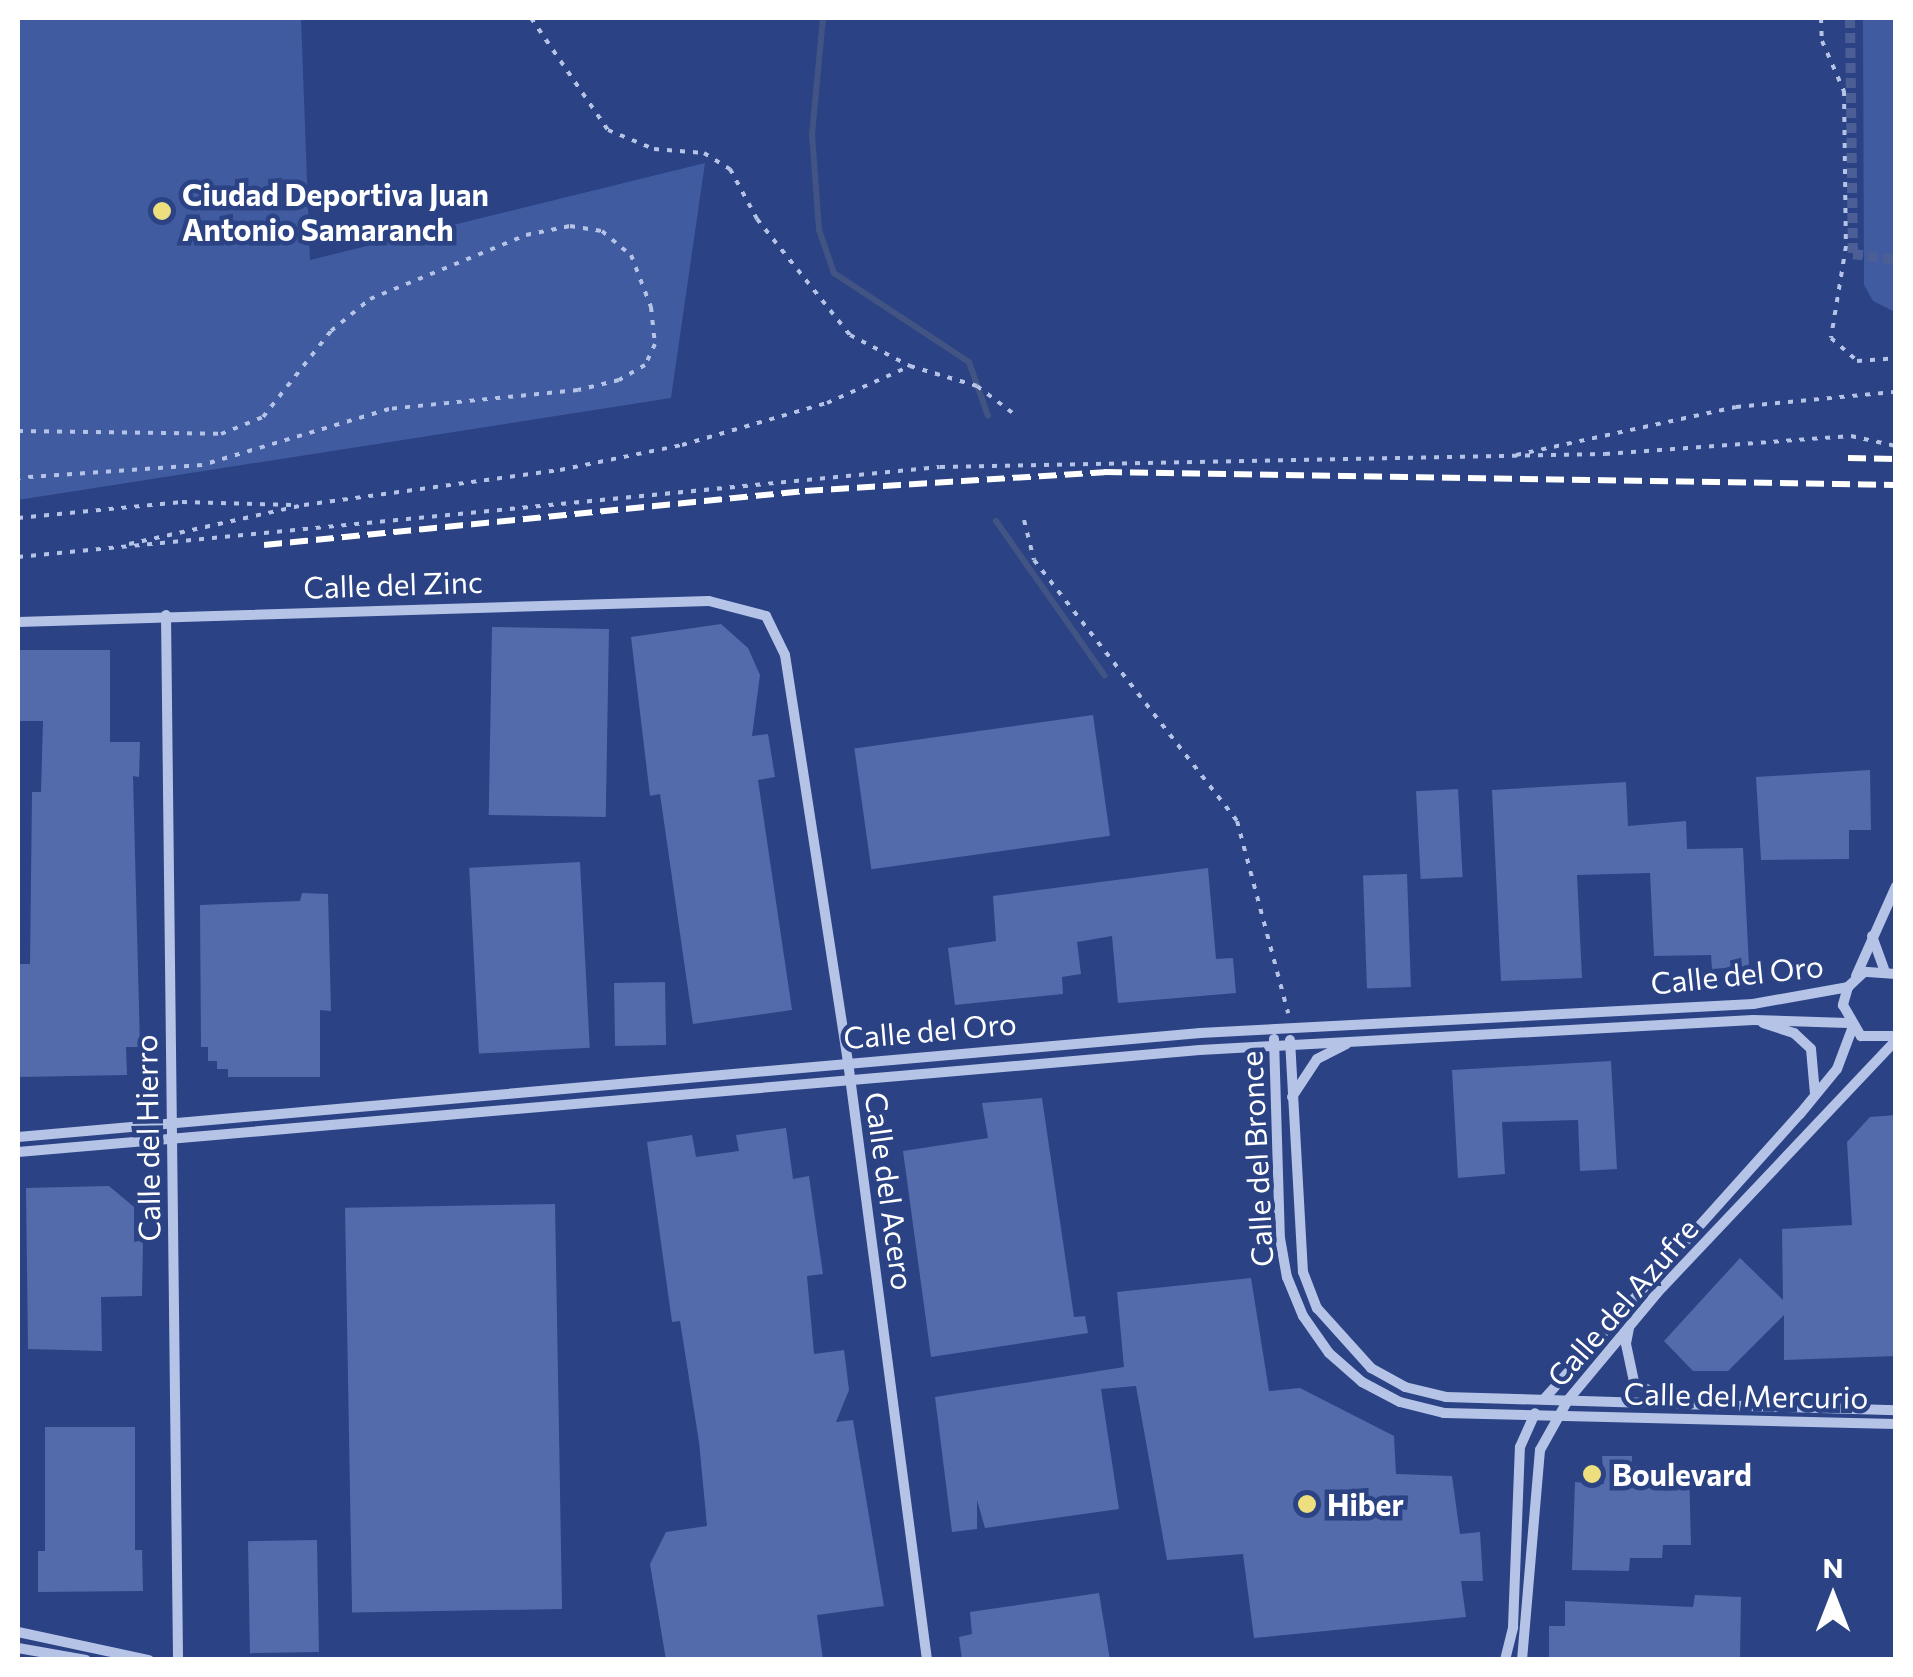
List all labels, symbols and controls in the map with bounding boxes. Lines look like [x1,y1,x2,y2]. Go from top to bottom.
place label: Ciudad Deportiva Juan Antonio Samaranch [182,176,489,246]
marker: Ciudad Deportiva Juan Antonio Samaranch [151,200,173,222]
street label: Calle del Zinc [303,563,483,605]
street label: Calle del Oro [1649,947,1825,1001]
street label: Calle del Oro [842,1005,1018,1055]
street label: Calle del Hierro [127,1034,167,1242]
street label: Calle del Bronce [1232,1050,1280,1268]
street label: Calle del Acero [858,1090,922,1292]
street label: Calle del Azufre [1539,1211,1705,1393]
street label: Calle del Mercurio [1623,1375,1869,1415]
place label: Boulevard [1612,1456,1752,1492]
marker: Boulevard [1581,1463,1603,1485]
place label: Hiber [1327,1486,1404,1522]
marker: Hiber [1296,1493,1318,1515]
north arrow [1783,1547,1883,1647]
text: N [1823,1550,1844,1584]

